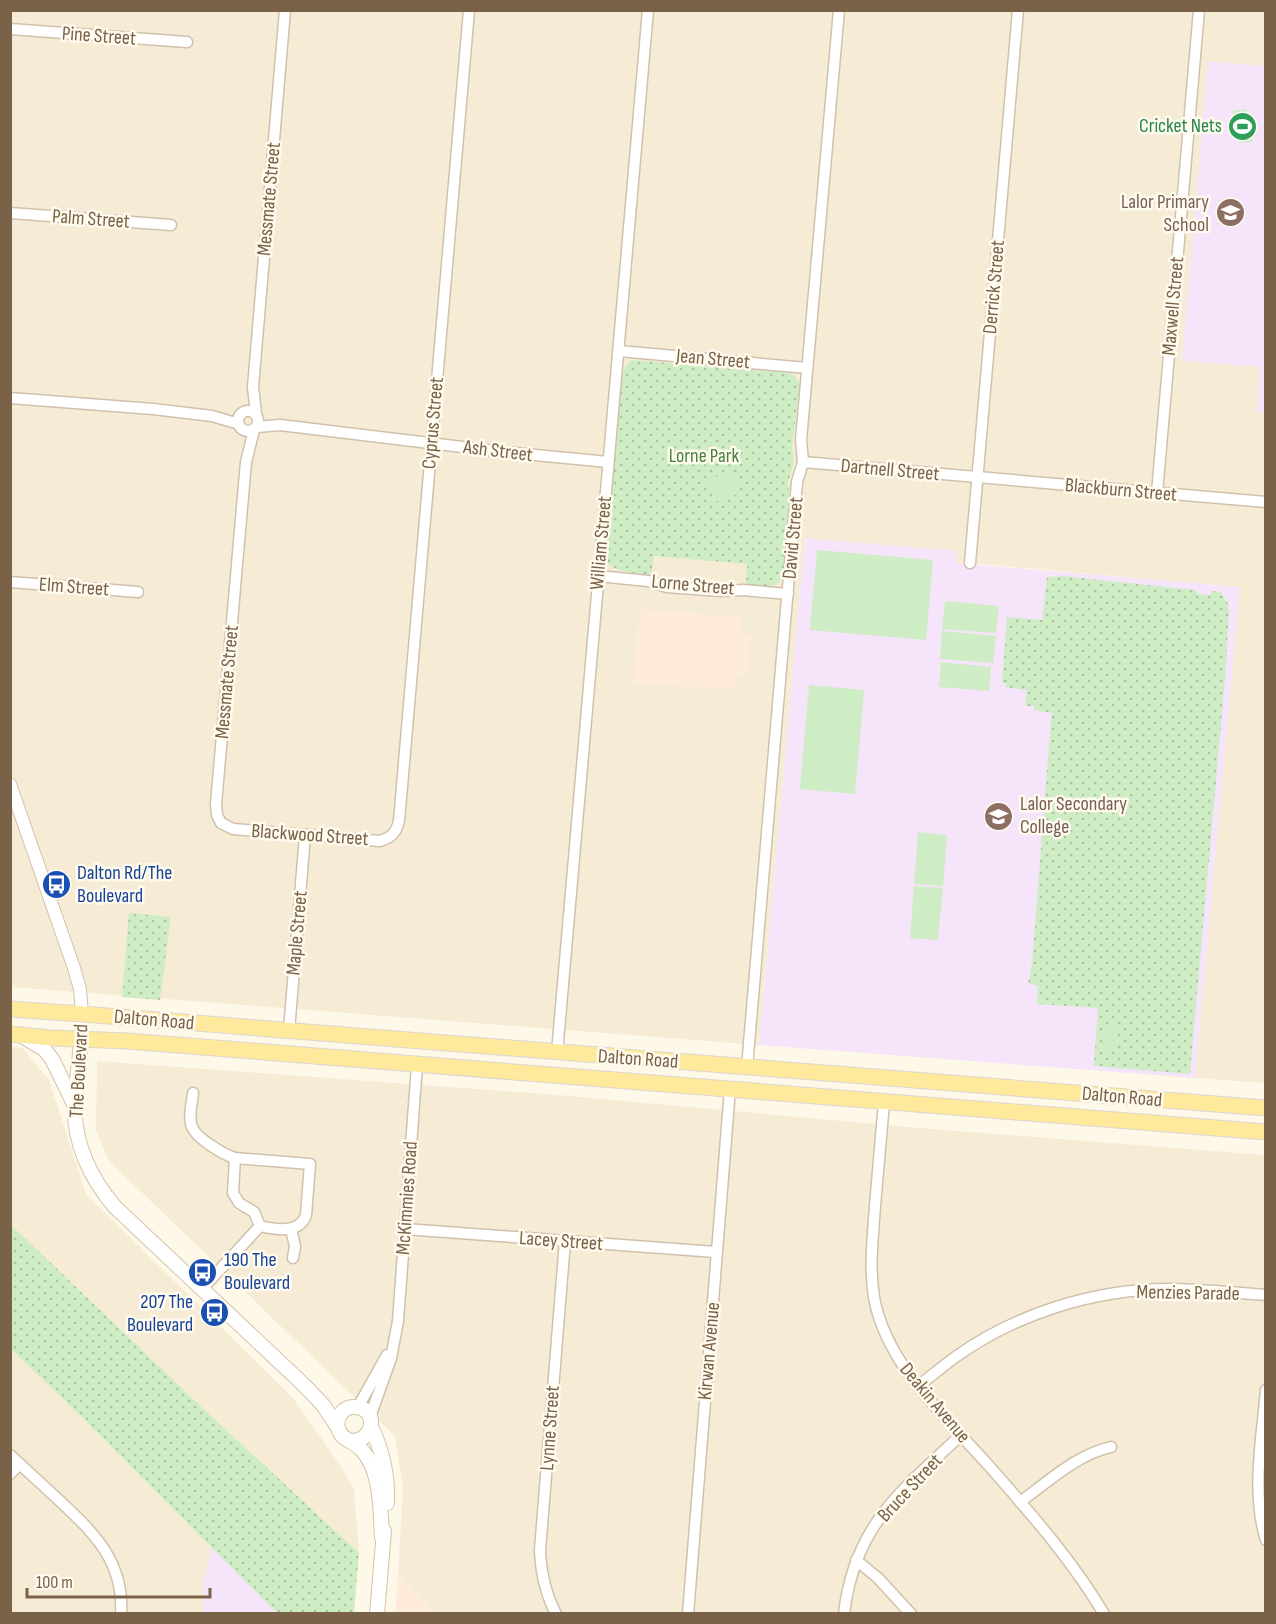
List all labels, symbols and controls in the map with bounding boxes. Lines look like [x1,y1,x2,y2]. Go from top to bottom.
street label: Pine Street [61,21,137,51]
sports icon: Cricket Nets [1227,110,1259,142]
place label: Cricket Nets [1139,114,1222,138]
street label: Messmate Street [252,141,286,257]
place label: Lalor Primary School [1121,190,1209,237]
school or university icon: Lalor Primary School [1214,197,1246,229]
street label: Palm Street [51,204,131,234]
street label: Derrick Street [978,239,1010,335]
street label: Maxwell Street [1157,256,1189,356]
street label: Jean Street [674,344,751,374]
street label: Cyprus Street [417,376,449,470]
street label: Ash Street [461,435,534,467]
park label: Lorne Park [669,444,739,468]
street label: Dartnell Street [840,454,940,486]
street label: Blackburn Street [1064,473,1178,507]
street label: William Street [585,495,617,591]
street label: David Street [777,496,809,580]
street label: Lorne Street [651,569,735,601]
street label: Elm Street [38,573,110,601]
street label: Messmate Street [210,624,244,740]
place label: Lalor Secondary College [1020,792,1127,839]
school or university icon: Lalor Secondary College [983,800,1015,832]
street label: Blackwood Street [251,819,369,851]
place label: Dalton Rd/The Boulevard [77,861,172,908]
bus stop icon: Dalton Rd/The Boulevard [40,868,72,900]
street label: Maple Street [281,890,313,976]
street label: Dalton Road [113,1005,195,1035]
street label: The Boulevard [65,1024,93,1118]
street label: Dalton Road [597,1044,679,1074]
street label: Dalton Road [1081,1082,1163,1112]
street label: McKimmies Road [391,1140,423,1256]
street label: Lacey Street [518,1226,604,1256]
place label: 190 The Boulevard [224,1248,290,1295]
bus stop icon: 190 The Boulevard [187,1256,219,1288]
street label: Menzies Parade [1136,1280,1240,1306]
place label: 207 The Boulevard [127,1290,193,1337]
bus stop icon: 207 The Boulevard [198,1297,230,1329]
street label: Kirwan Avenue [693,1301,725,1401]
street label: Deakin Avenue [894,1358,976,1448]
street label: Lynne Street [535,1385,565,1471]
street label: Bruce Street [872,1449,948,1527]
scale bar [27,1561,210,1599]
text: 100 m [36,1572,73,1593]

